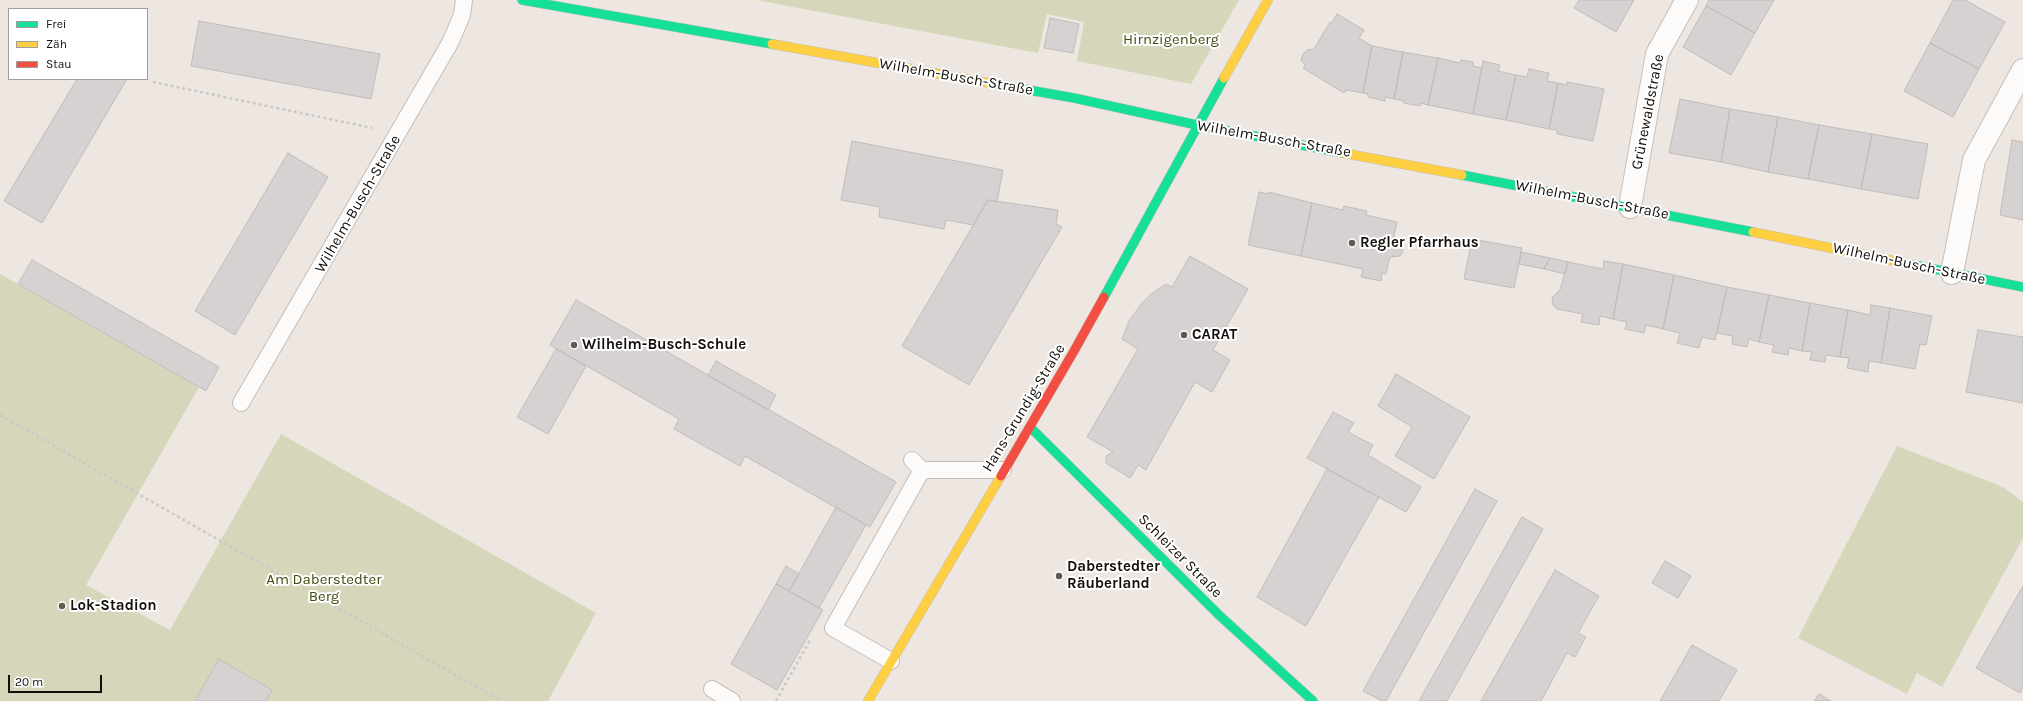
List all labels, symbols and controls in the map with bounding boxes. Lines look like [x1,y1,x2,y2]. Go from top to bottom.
legend [8,8,148,80]
text: Frei [46,17,66,31]
park label: Hirnzigenberg [1123,31,1219,49]
text: Zäh [46,37,67,51]
street label: Grünewaldstraße [1628,53,1668,171]
street label: Wilhelm-Busch-Straße [878,55,1034,99]
text: Stau [46,57,72,71]
street label: Wilhelm-Busch-Straße [1196,117,1352,161]
street label: Wilhelm-Busch-Straße [311,132,405,276]
street label: Wilhelm-Busch-Straße [1514,176,1670,224]
place label: Regler Pfarrhaus [1360,234,1479,252]
marker: Regler Pfarrhaus [1347,238,1357,248]
street label: Wilhelm-Busch-Straße [1831,239,1987,289]
place label: CARAT [1192,326,1237,344]
marker: CARAT [1179,330,1189,340]
place label: Wilhelm-Busch-Schule [582,336,746,354]
marker: Wilhelm-Busch-Schule [569,340,579,350]
street label: Hans-Grundig-Straße [979,341,1069,475]
street label: Schleizer Straße [1134,510,1226,602]
place label: Daberstedter Räuberland [1067,558,1160,593]
park label: Am Daberstedter Berg [266,571,382,606]
marker: Daberstedter Räuberland [1054,571,1064,581]
place label: Lok-Stadion [70,597,157,615]
marker: Lok-Stadion [57,601,67,611]
scale bar [10,667,104,693]
text: 20 m [15,675,43,689]

